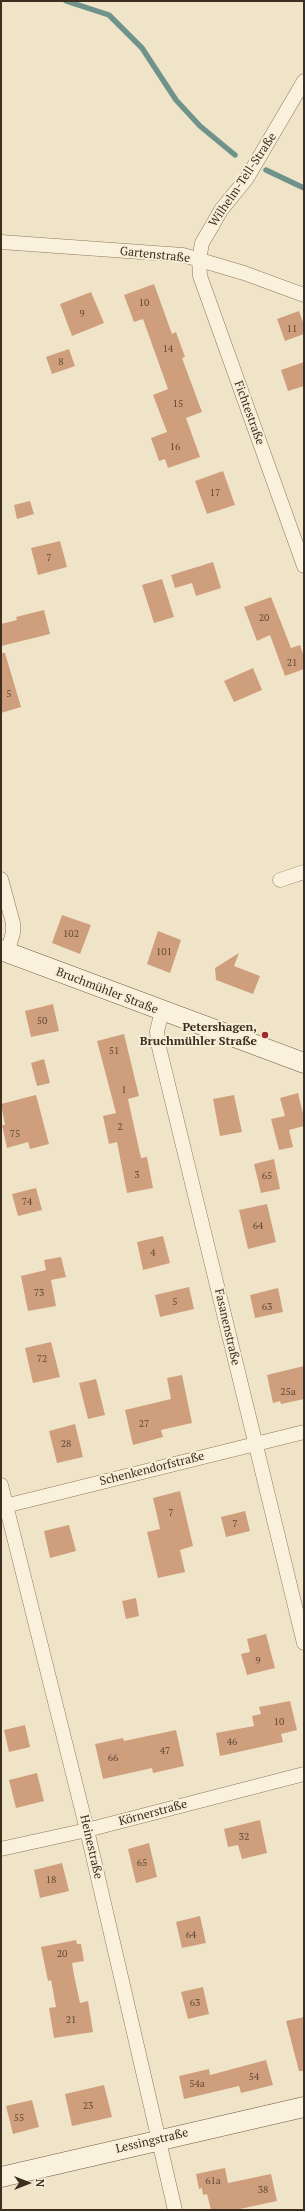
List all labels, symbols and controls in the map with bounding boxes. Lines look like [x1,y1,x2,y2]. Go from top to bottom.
street label: Wilhelm-Tell-Straße [206,130,280,230]
street label: Gartenstraße [119,244,191,266]
house number: 10 [139,297,149,309]
house number: 9 [79,308,85,320]
house number: 11 [287,323,297,335]
house number: 14 [163,343,173,355]
house number: 8 [58,356,64,368]
street label: Fichtestraße [231,379,267,447]
house number: 15 [173,398,183,410]
house number: 16 [170,441,180,453]
house number: 17 [210,487,220,499]
house number: 7 [46,552,52,564]
house number: 20 [259,612,269,624]
house number: 21 [287,657,297,669]
house number: 5 [6,688,12,700]
house number: 102 [63,928,79,940]
house number: 101 [156,946,172,958]
street label: Bruchmühler Straße [54,965,160,1017]
house number: 50 [37,1015,47,1027]
place label: Petershagen, Bruchmühler Straße [140,1021,257,1049]
marker: Petershagen, Bruchmühler Straße [260,1030,270,1040]
house number: 51 [109,1045,119,1057]
house number: 1 [121,1084,127,1096]
house number: 2 [117,1121,123,1133]
house number: 75 [10,1128,20,1140]
house number: 3 [134,1169,140,1181]
house number: 65 [262,1170,272,1182]
house number: 74 [22,1196,32,1208]
house number: 64 [253,1220,263,1232]
house number: 4 [150,1247,156,1259]
house number: 73 [34,1287,44,1299]
street label: Fasanenstraße [211,1287,243,1367]
house number: 5 [172,1296,178,1308]
house number: 63 [262,1301,272,1313]
house number: 72 [37,1353,47,1365]
house number: 25a [280,1386,296,1398]
house number: 27 [139,1418,149,1430]
house number: 28 [61,1438,71,1450]
street label: Schenkendorfstraße [98,1449,206,1489]
house number: 7 [168,1507,174,1519]
house number: 7 [232,1518,238,1530]
house number: 9 [255,1655,261,1667]
house number: 10 [274,1716,284,1728]
house number: 46 [227,1736,237,1748]
house number: 47 [160,1745,170,1757]
house number: 66 [108,1752,118,1764]
street label: Körnerstraße [117,1797,189,1829]
street label: Heinestraße [77,1813,105,1881]
house number: 32 [239,1831,249,1843]
house number: 65 [137,1857,147,1869]
house number: 18 [46,1874,56,1886]
house number: 64 [186,1929,196,1941]
house number: 20 [57,1948,67,1960]
house number: 63 [190,1997,200,2009]
house number: 21 [66,2014,76,2026]
house number: 54 [249,2071,259,2083]
house number: 54a [189,2078,205,2090]
house number: 23 [83,2100,93,2112]
house number: 55 [14,2112,24,2124]
street label: Lessingstraße [114,2126,190,2156]
north arrow [8,2163,48,2203]
house number: 61a [205,2175,221,2187]
text: N [33,2179,47,2187]
house number: 38 [258,2184,268,2196]

